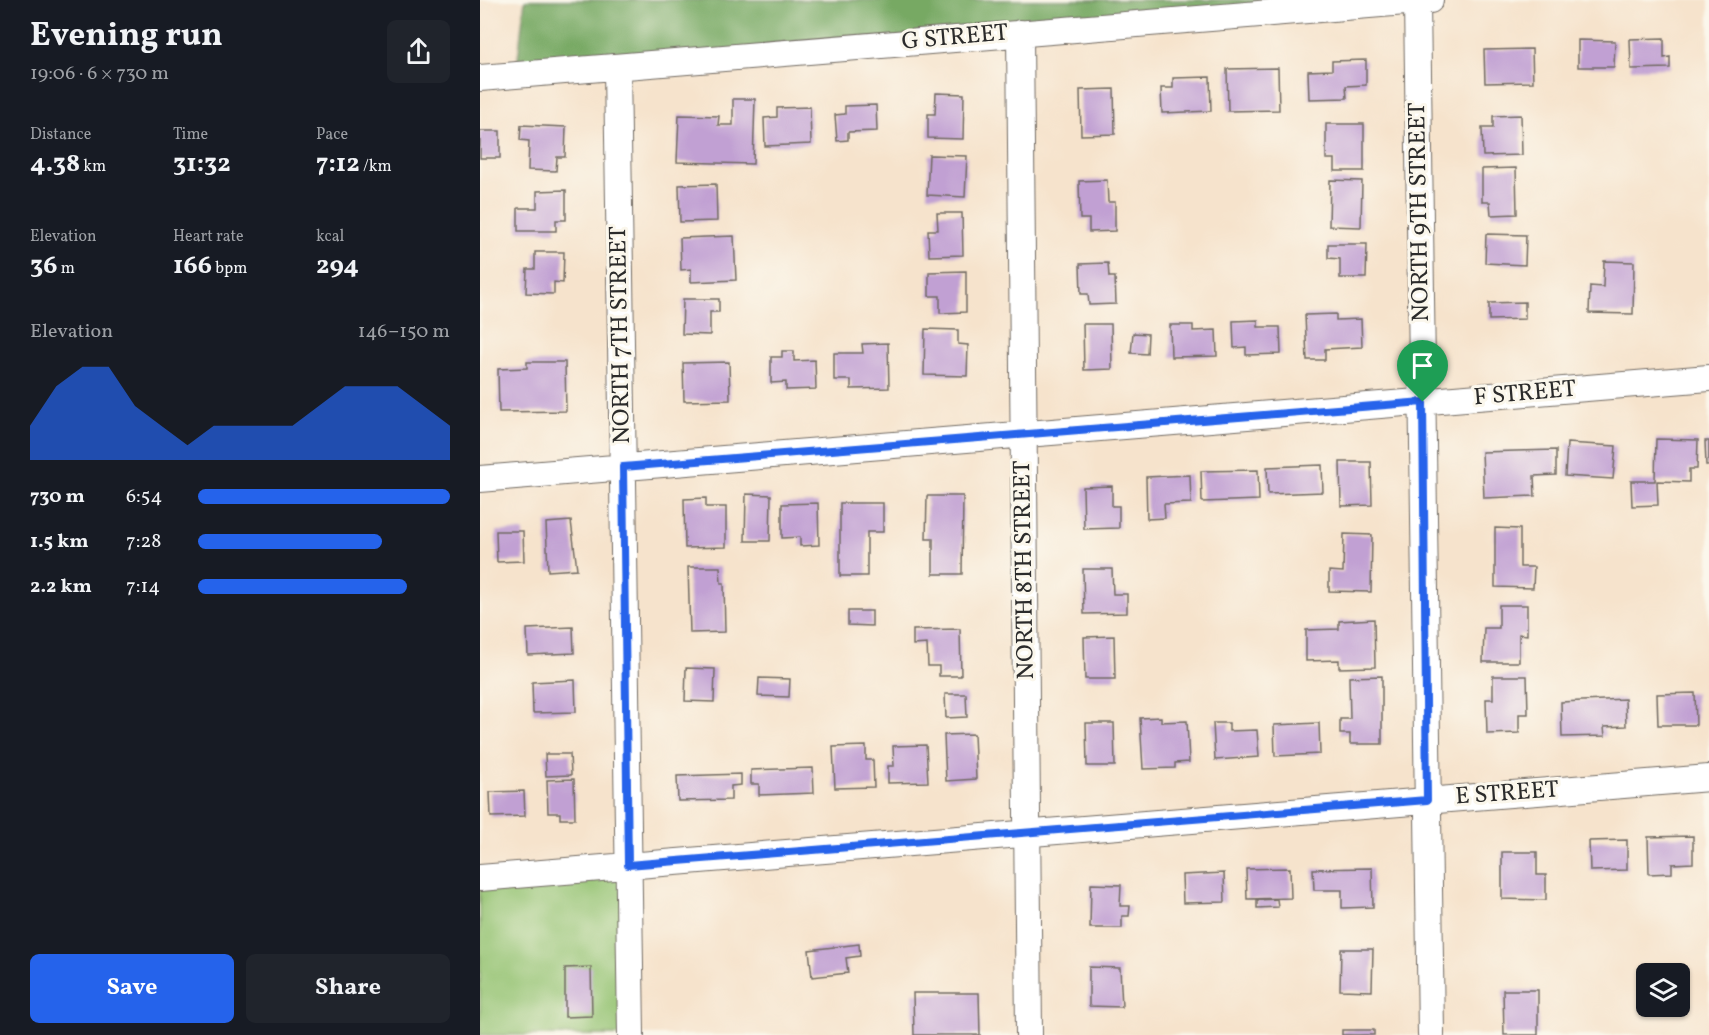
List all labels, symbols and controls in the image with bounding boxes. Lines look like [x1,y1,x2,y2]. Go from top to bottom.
text: Evening run [30,14,223,60]
street label: G STREET [900,16,1010,60]
button: share [387,20,450,83]
text: 19:06 · 6 × 730 m [30,60,169,88]
street label: NORTH 9TH STREET [1401,102,1439,322]
text: Distance [30,124,91,146]
text: Time [173,124,208,146]
text: Pace [316,124,348,146]
text: 4.38 [30,146,80,182]
text: 31:32 [173,146,231,182]
text: 7:12 [316,146,360,182]
text: km [80,156,106,178]
text: /km [360,156,392,178]
text: Elevation [30,226,97,248]
text: Heart rate [173,226,244,248]
text: kcal [316,226,344,248]
street label: NORTH 7TH STREET [602,226,640,444]
text: 36 [30,248,58,284]
text: 166 [173,248,212,284]
text: 294 [316,248,359,284]
text: m [58,258,75,280]
text: bpm [212,258,247,280]
text: Elevation [30,318,113,346]
text: 146–150 m [358,318,450,346]
pin [1397,340,1448,402]
icon: arrive [1406,349,1439,382]
street label: F STREET [1472,373,1578,415]
street label: NORTH 8TH STREET [1006,460,1044,680]
text: 730 m [30,483,85,511]
text: 6:54 [126,483,162,511]
text: 1.5 km [30,528,89,556]
text: 7:28 [126,528,161,556]
text: 2.2 km [30,573,92,601]
text: 7:14 [126,573,160,601]
street label: E STREET [1454,773,1560,815]
button: Save [30,954,234,1023]
button: Share [246,954,450,1023]
map controls [1636,963,1690,1017]
button: layers [1636,963,1690,1017]

